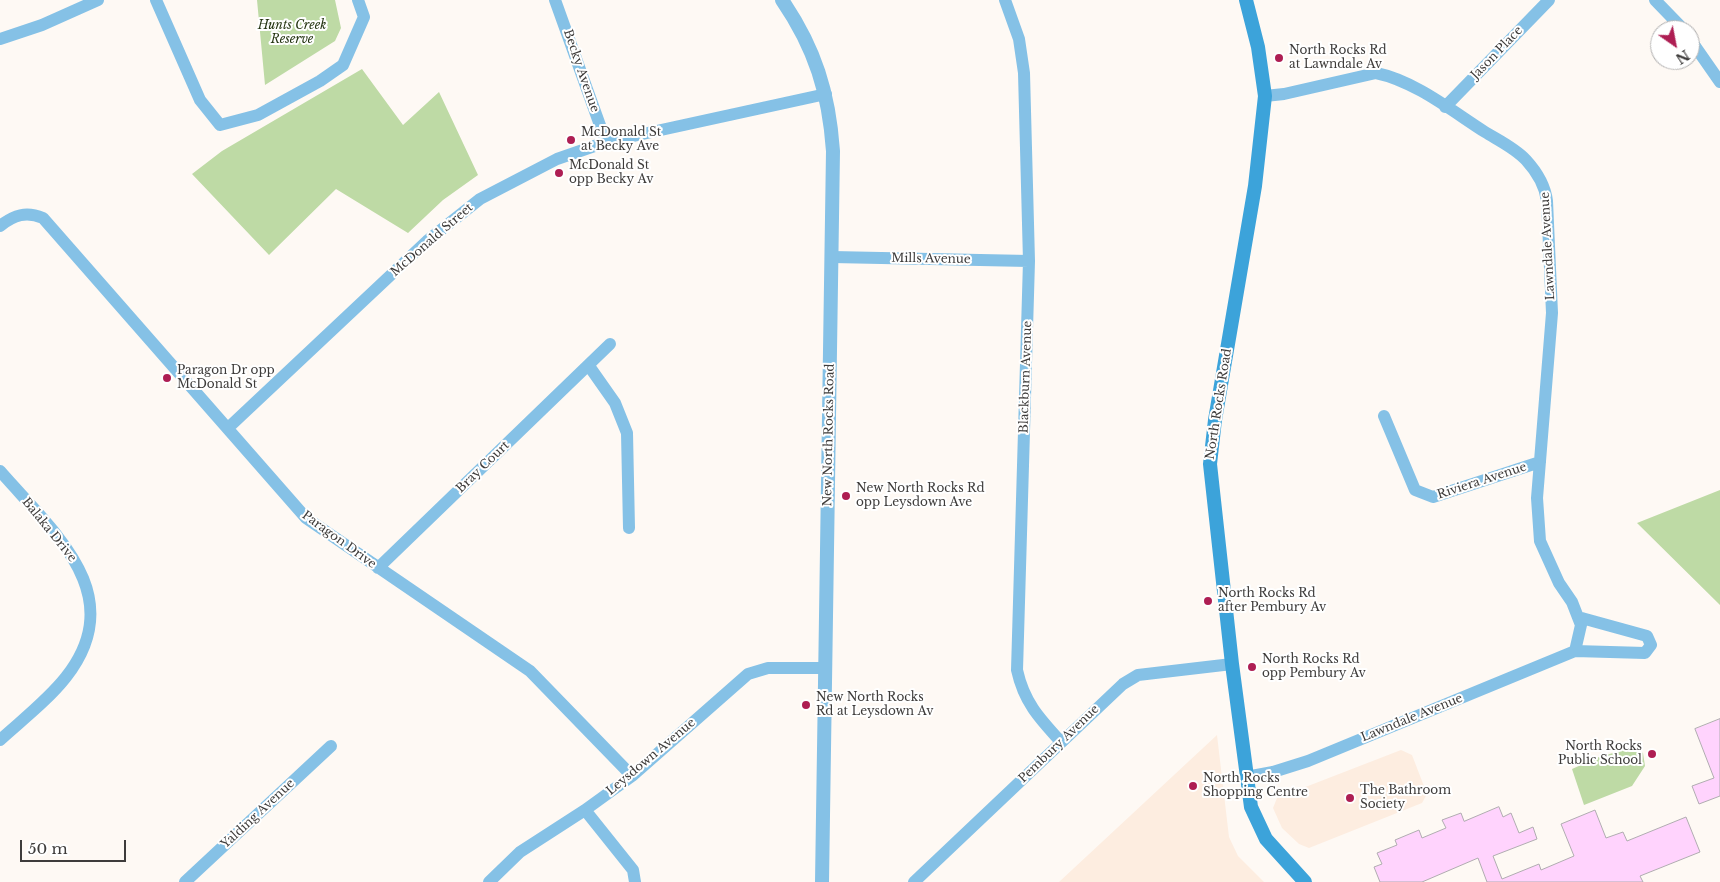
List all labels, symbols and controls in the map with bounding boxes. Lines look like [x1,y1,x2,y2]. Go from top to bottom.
park label: Hunts Creek Reserve [258,19,326,47]
north arrow [1650,20,1700,70]
street label: Jason Place [1468,24,1526,82]
street label: Becky Avenue [560,28,602,114]
place label: North Rocks Rd at Lawndale Av [1289,44,1387,72]
text: N [1672,46,1693,68]
marker: North Rocks Rd at Lawndale Av [1273,52,1285,64]
place label: McDonald St at Becky Ave [581,126,661,154]
marker: McDonald St at Becky Ave [565,134,577,146]
place label: McDonald St opp Becky Av [569,159,654,187]
marker: McDonald St opp Becky Av [553,167,565,179]
street label: Lawndale Avenue [1538,192,1558,300]
street label: McDonald Street [388,200,476,280]
street label: Mills Avenue [891,251,971,267]
street label: Blackburn Avenue [1017,320,1035,434]
street label: North Rocks Road [1203,348,1235,460]
street label: New North Rocks Road [821,363,837,507]
place label: Paragon Dr opp McDonald St [177,364,275,392]
marker: Paragon Dr opp McDonald St [161,372,173,384]
street label: Bray Court [453,438,513,496]
street label: Riviera Avenue [1435,460,1529,502]
place label: New North Rocks Rd opp Leysdown Ave [856,482,984,510]
marker: New North Rocks Rd opp Leysdown Ave [840,490,852,502]
street label: Balaka Drive [19,495,79,565]
street label: Paragon Drive [299,508,379,572]
place label: North Rocks Rd after Pembury Av [1218,587,1326,615]
marker: North Rocks Rd after Pembury Av [1202,595,1214,607]
place label: North Rocks Rd opp Pembury Av [1262,653,1366,681]
marker: North Rocks Rd opp Pembury Av [1246,661,1258,673]
place label: New North Rocks Rd at Leysdown Av [816,691,933,719]
street label: Lawndale Avenue [1359,691,1465,745]
marker: New North Rocks Rd at Leysdown Av [800,699,812,711]
street label: Pembury Avenue [1016,702,1102,786]
street label: Leysdown Avenue [604,716,698,798]
place label: North Rocks Public School [1558,740,1642,768]
marker: North Rocks Public School [1646,748,1658,760]
place label: North Rocks Shopping Centre [1203,772,1308,800]
street label: Yalding Avenue [218,776,298,852]
marker: North Rocks Shopping Centre [1187,780,1199,792]
place label: The Bathroom Society [1360,784,1451,812]
marker: The Bathroom Society [1344,792,1356,804]
scale bar [22,830,129,862]
text: 50 m [28,839,68,858]

